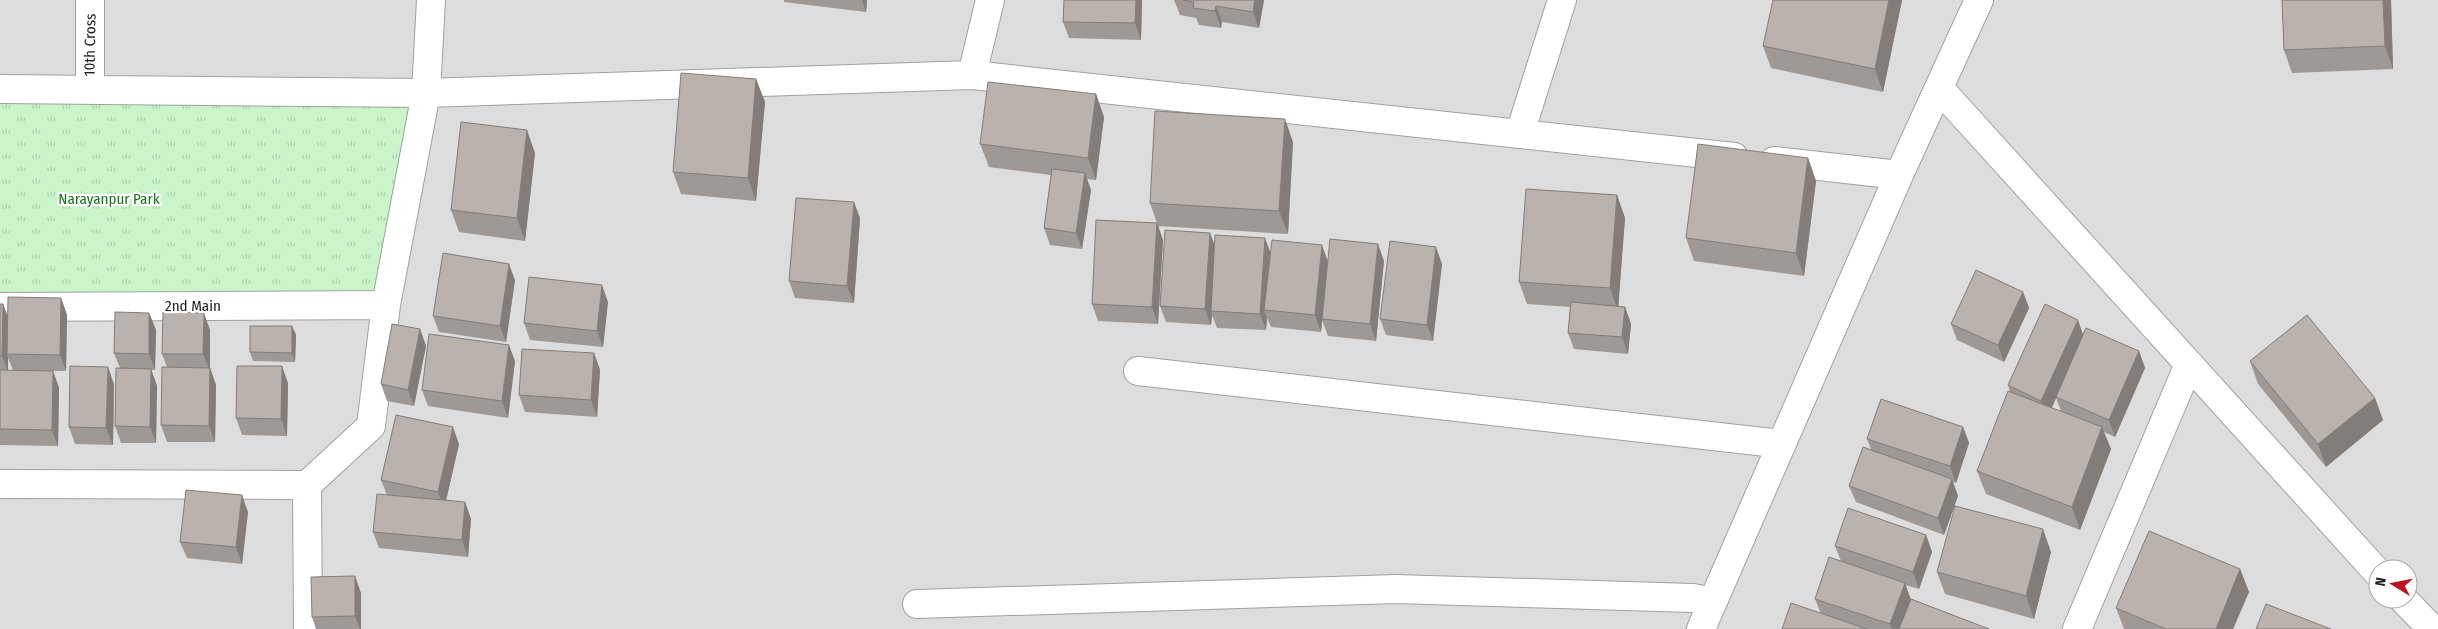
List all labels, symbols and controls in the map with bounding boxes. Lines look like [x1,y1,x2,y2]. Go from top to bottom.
street label: 10th Cross [80,13,100,77]
park label: Narayanpur Park [58,190,160,208]
street label: 2nd Main [165,297,221,315]
north arrow [2368,559,2418,609]
text: N [2372,576,2390,587]

